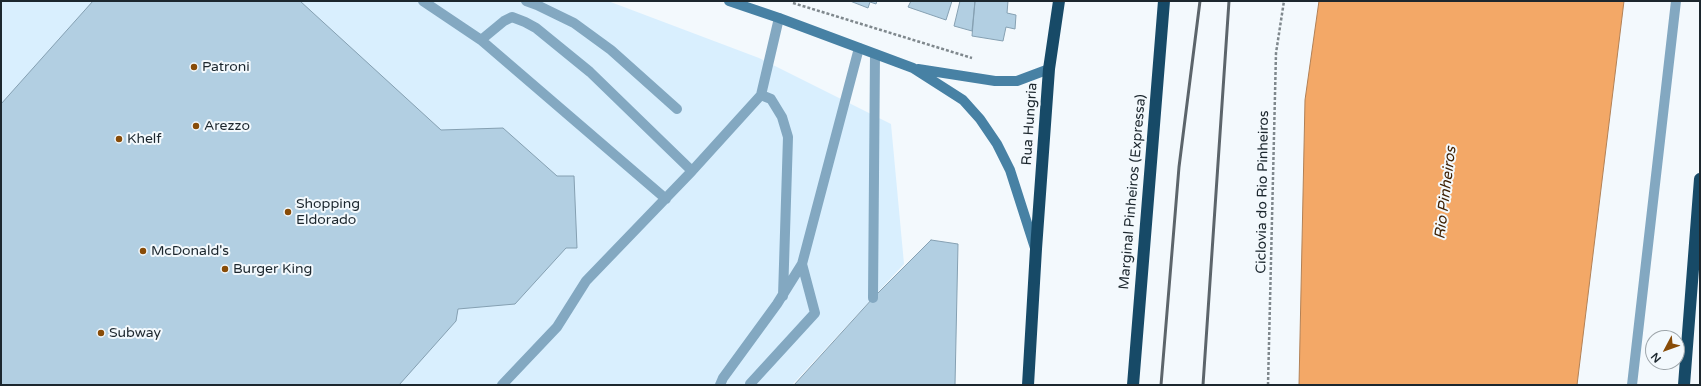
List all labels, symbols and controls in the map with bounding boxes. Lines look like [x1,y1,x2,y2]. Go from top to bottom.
place label: Patroni [202,59,250,75]
marker: Patroni [189,62,199,72]
street label: Rua Hungria [1019,82,1041,166]
street label: Marginal Pinheiros (Expressa) [1116,94,1150,290]
street label: Ciclovia do Rio Pinheiros [1253,110,1273,274]
place label: Arezzo [204,118,250,134]
marker: Arezzo [191,121,201,131]
place label: Khelf [127,131,162,147]
marker: Khelf [114,134,124,144]
water label: Rio Pinheiros [1431,146,1461,240]
place label: Shopping Eldorado [296,196,360,228]
marker: Shopping Eldorado [283,207,293,217]
place label: McDonald's [151,243,229,259]
marker: McDonald's [138,246,148,256]
place label: Burger King [233,261,312,277]
marker: Burger King [220,264,230,274]
place label: Subway [109,325,161,341]
marker: Subway [96,328,106,338]
north arrow [1645,330,1685,370]
text: N [1649,350,1664,365]

